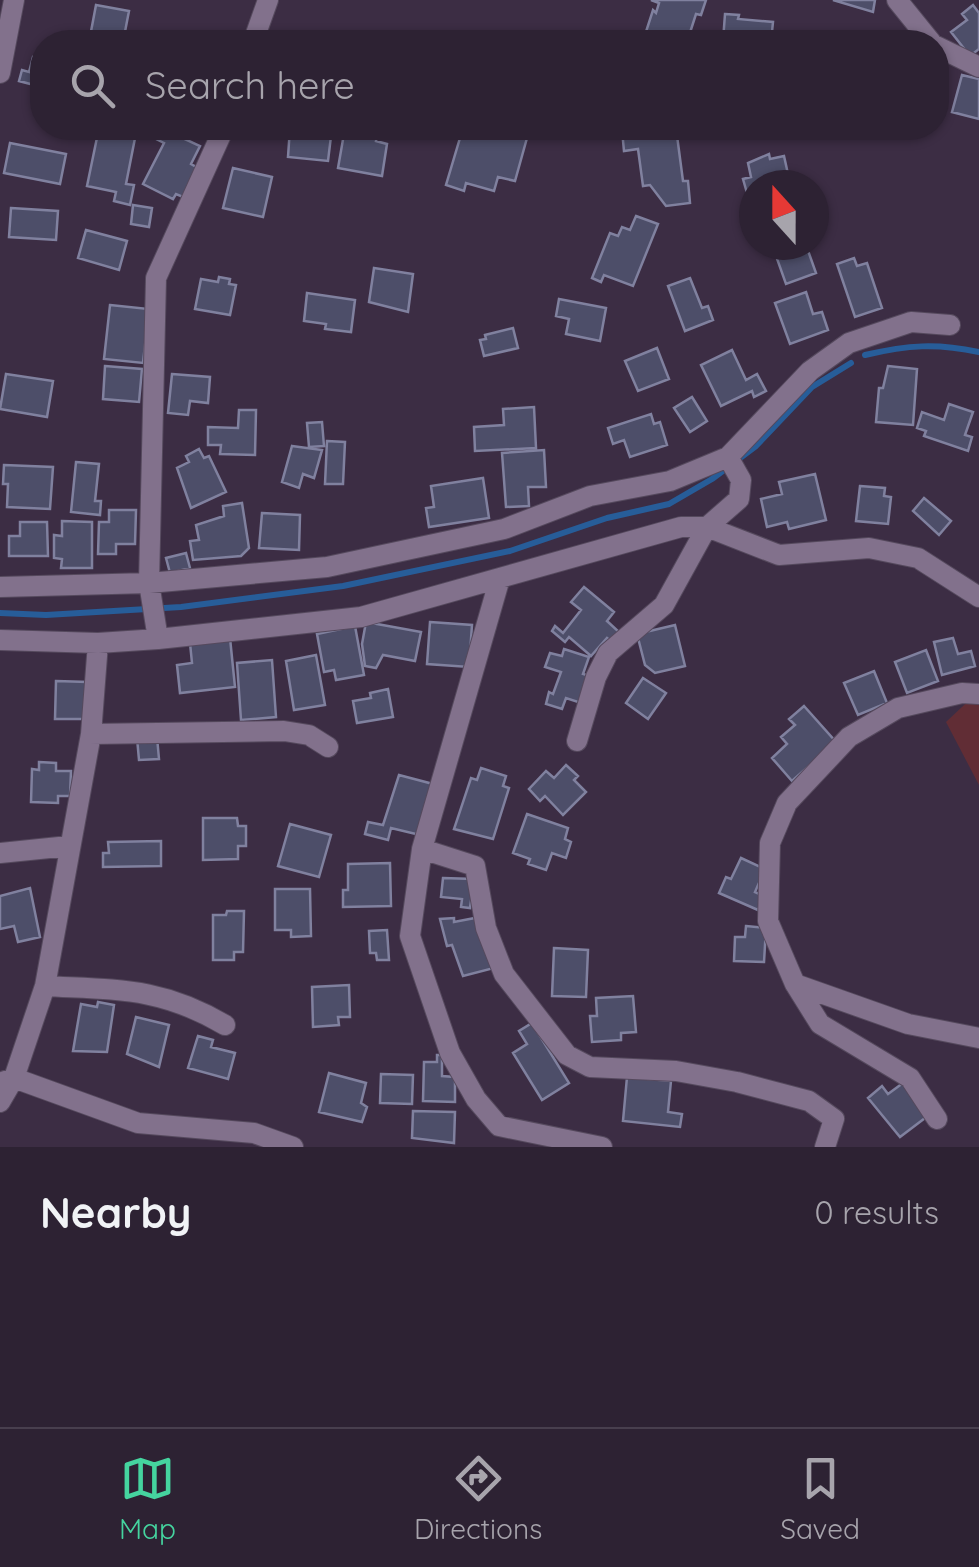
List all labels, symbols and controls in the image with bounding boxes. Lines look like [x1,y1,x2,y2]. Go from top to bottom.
search box [30,30,949,140]
icon: search [65,58,120,113]
text: Search here [145,61,355,109]
north arrow [739,170,829,260]
text: Nearby [40,1186,191,1239]
text: 0 results [815,1192,939,1232]
tab: Map [119,1451,176,1546]
tab: Directions [414,1451,542,1546]
tab: Saved [780,1451,860,1546]

